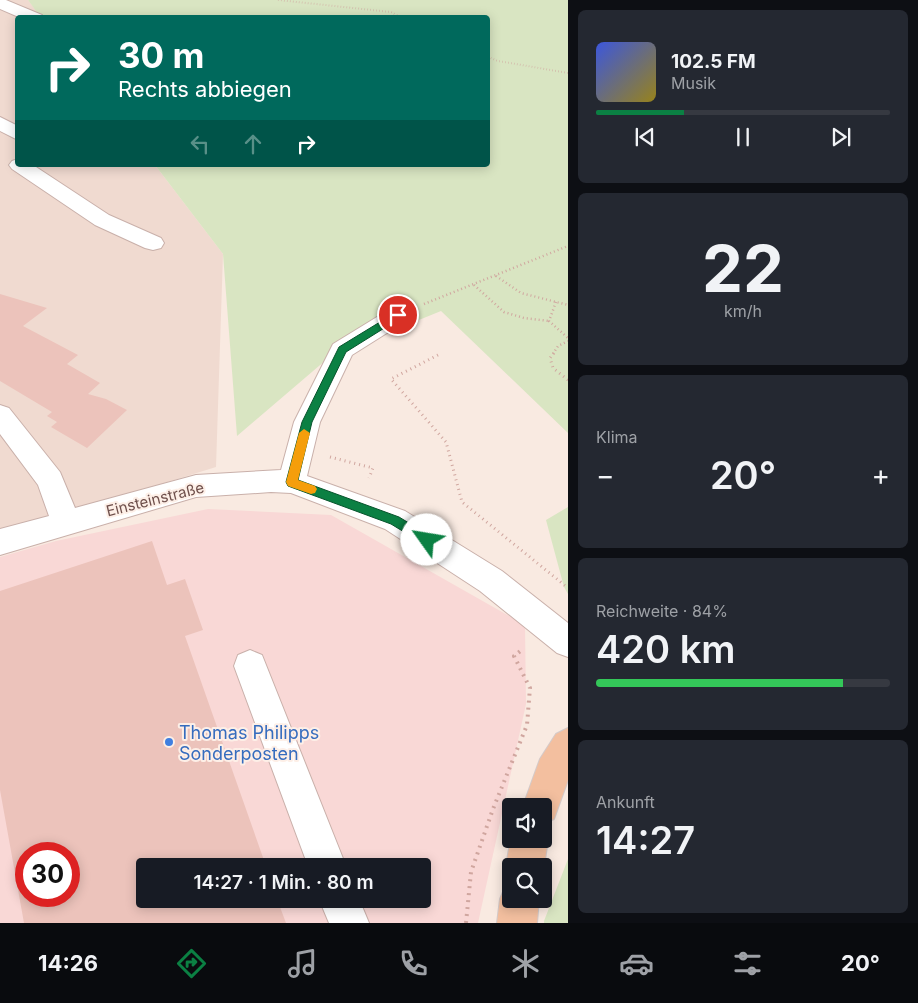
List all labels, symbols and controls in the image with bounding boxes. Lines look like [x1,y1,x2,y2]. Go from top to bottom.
text: 30 m [118,34,204,76]
icon: right [35,35,100,100]
text: 102.5 FM [671,50,756,73]
text: Musik [671,73,716,93]
text: Rechts abbiegen [118,76,292,102]
icon: previous [631,123,659,151]
icon: pause [729,123,757,151]
icon: next [827,123,855,151]
icon: left [186,130,214,158]
icon: ahead [239,130,267,158]
icon: right [292,130,320,158]
text: 22 [702,229,784,308]
pin [377,294,419,336]
icon: arrive [384,301,412,329]
text: km/h [724,301,762,321]
text: Klima [596,427,638,447]
text: 20° [710,452,776,498]
text: − [596,458,615,492]
text: + [871,458,890,492]
street label: Einsteinstraße [104,478,206,520]
position arrow [400,513,452,565]
text: Reichweite · 84% [596,601,728,621]
text: 420 km [596,626,735,672]
place label: Thomas Philipps Sonderposten [179,722,319,764]
marker: Thomas Philipps Sonderposten [163,736,175,748]
text: Ankunft [596,792,655,812]
map controls [502,798,552,908]
button: sound [502,798,552,848]
text: 14:27 [596,817,695,863]
speed limit sign: 30 [15,842,80,907]
button: search [502,858,552,908]
text: 14:27 · 1 Min. · 80 m [194,871,374,894]
icon: directions [174,946,209,981]
icon: music [285,946,320,981]
icon: phone [396,946,431,981]
icon: climate [508,946,543,981]
icon: car [619,946,654,981]
icon: filters [730,946,765,981]
text: 14:26 [38,950,98,976]
text: 20° [841,950,880,976]

